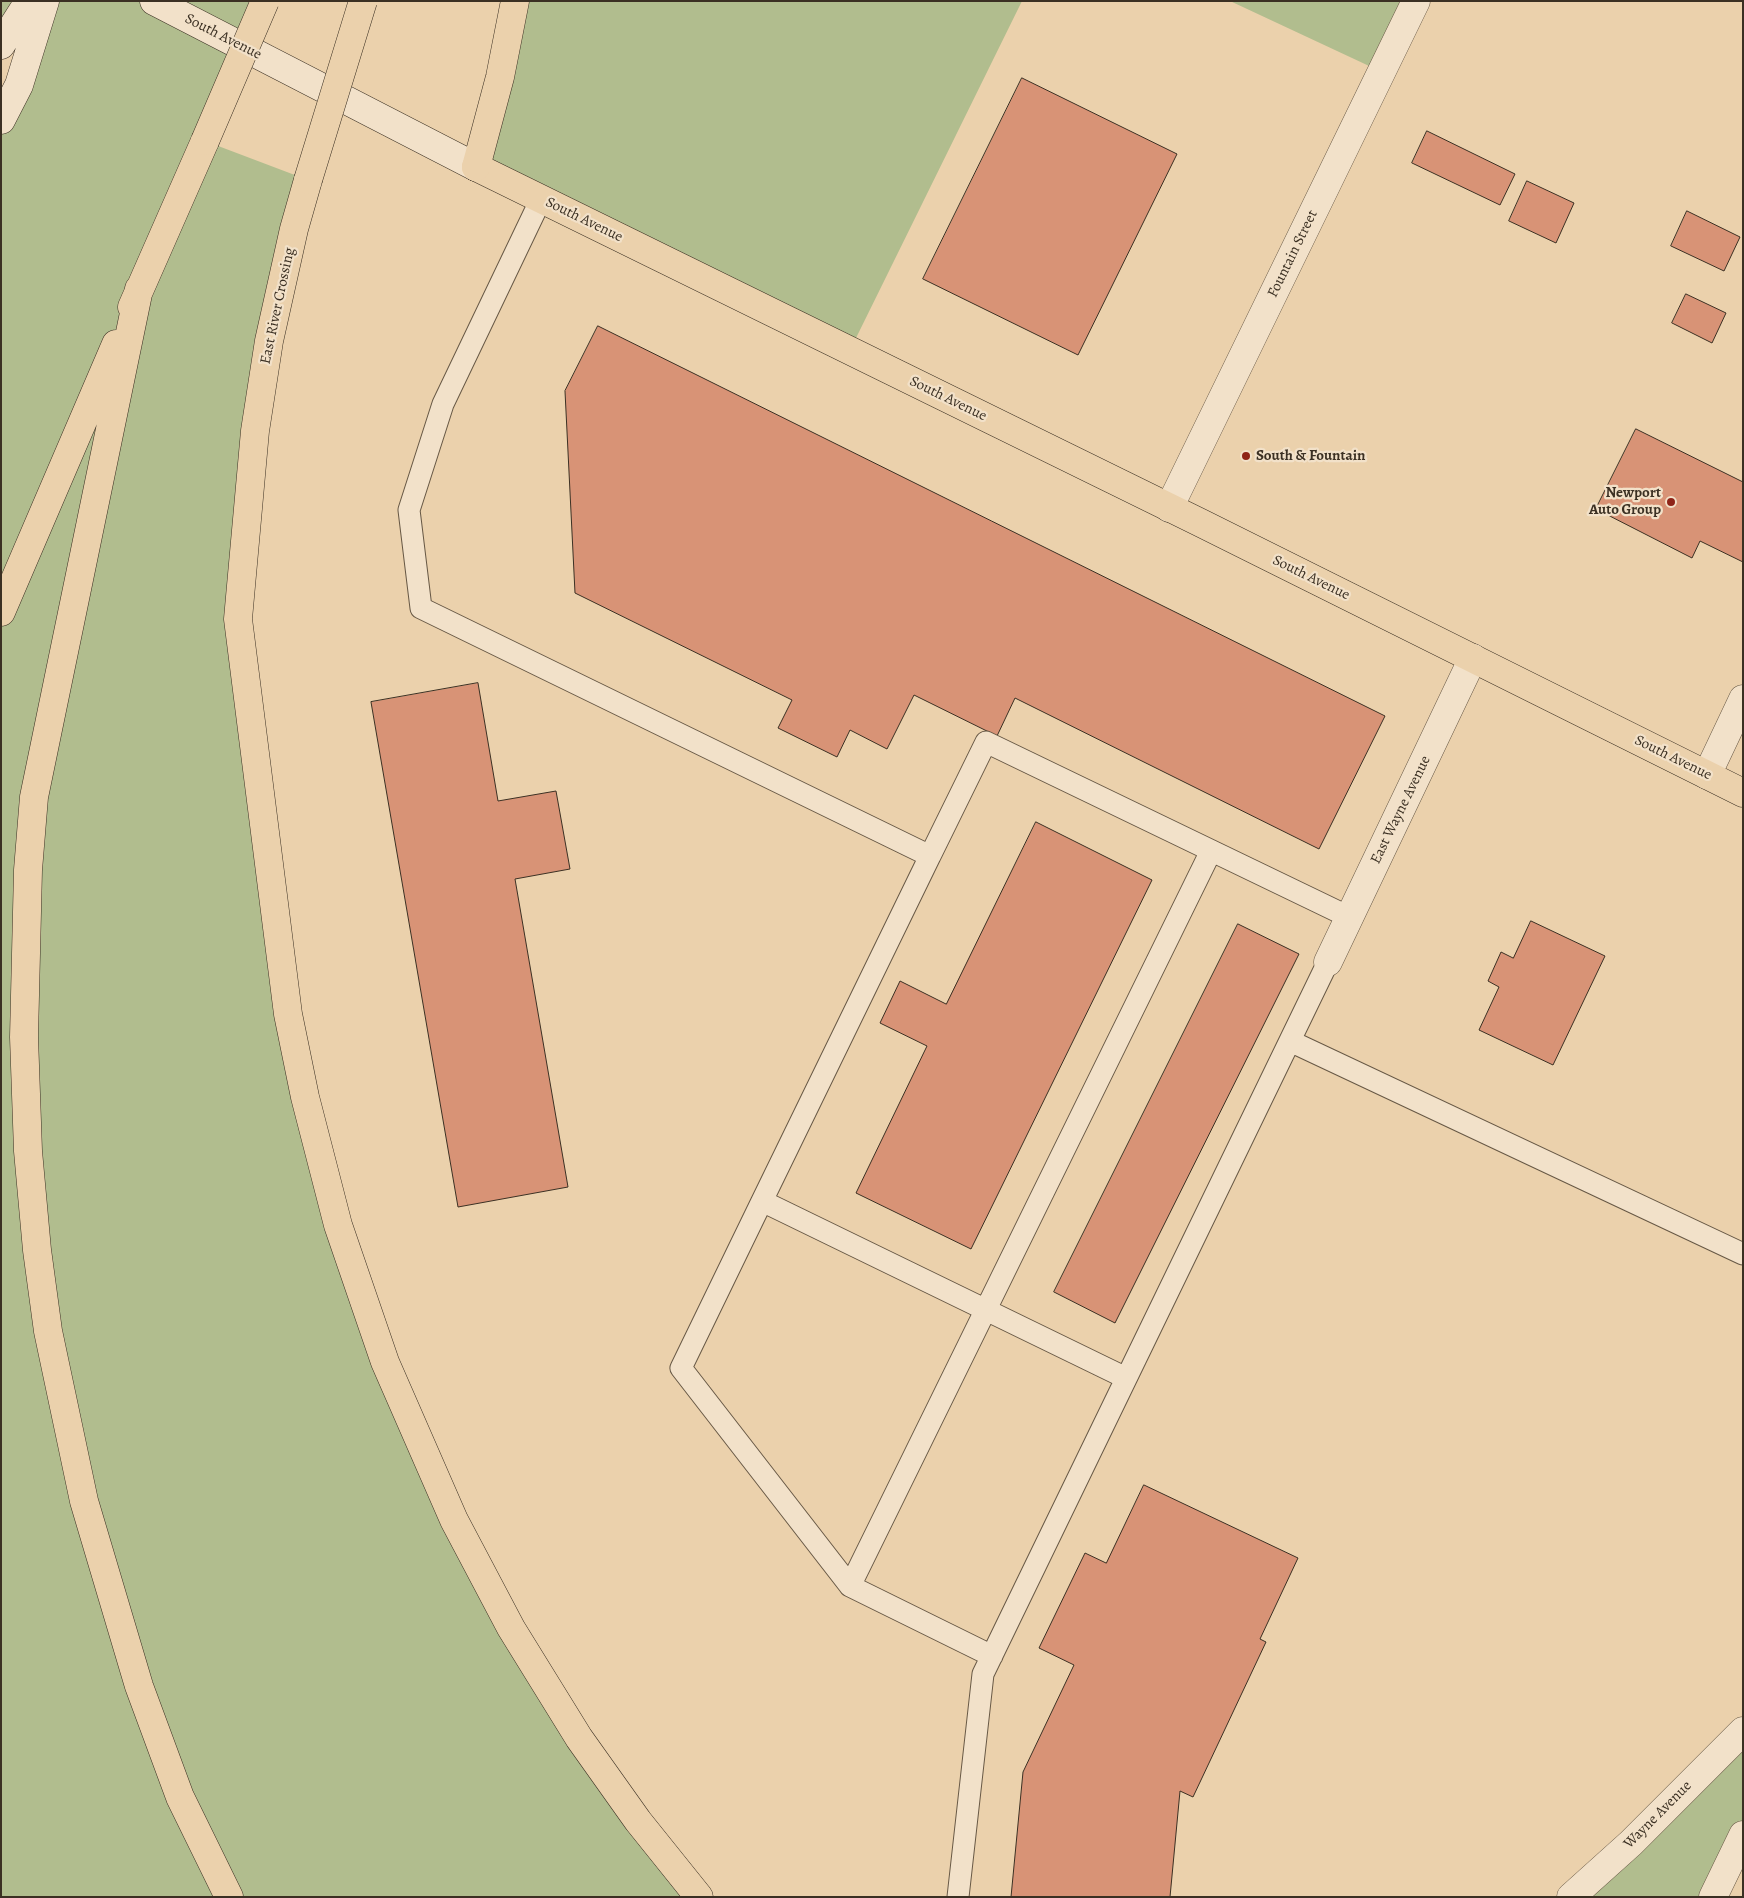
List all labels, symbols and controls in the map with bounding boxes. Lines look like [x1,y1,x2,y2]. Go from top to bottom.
street label: South Avenue [182,10,264,64]
street label: South Avenue [542,194,626,246]
street label: Fountain Street [1264,207,1322,301]
street label: East River Crossing [257,246,299,366]
street label: South Avenue [906,373,990,425]
place label: South & Fountain [1256,447,1366,465]
marker: South & Fountain [1240,450,1252,462]
place label: Newport Auto Group [1589,484,1661,519]
marker: Newport Auto Group [1665,496,1677,508]
street label: South Avenue [1269,552,1353,604]
street label: South Avenue [1631,732,1715,784]
street label: East Wayne Avenue [1367,753,1435,867]
street label: Wayne Avenue [1620,1777,1696,1853]

